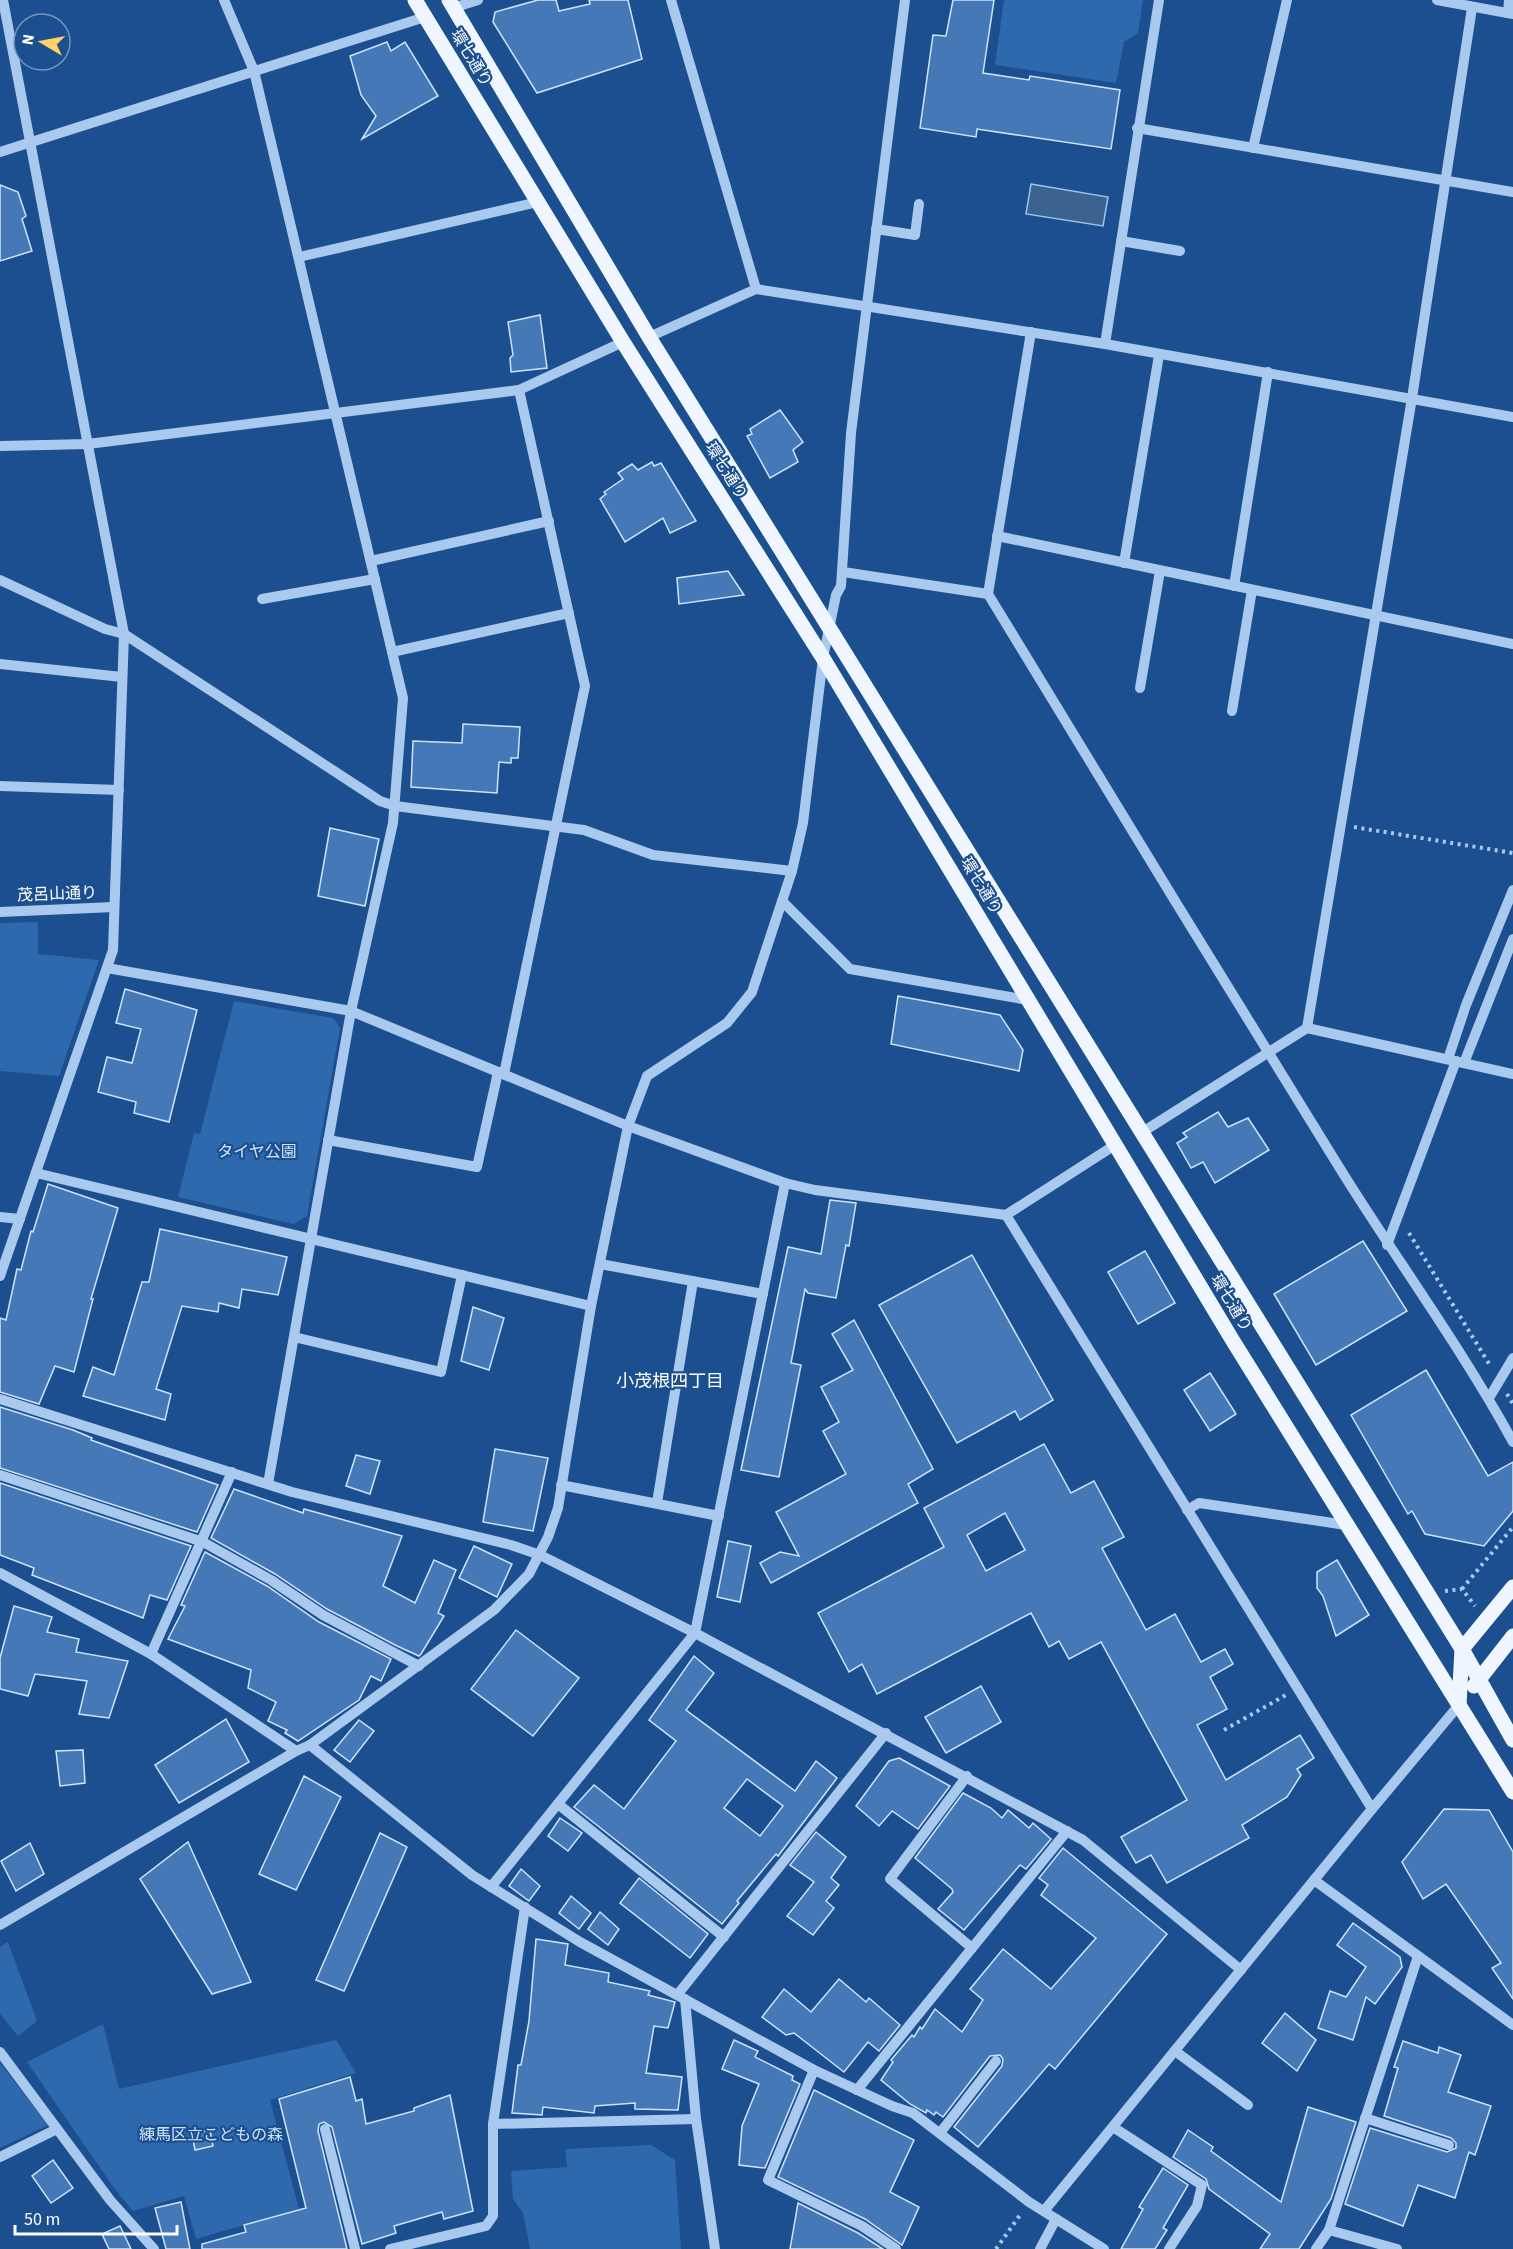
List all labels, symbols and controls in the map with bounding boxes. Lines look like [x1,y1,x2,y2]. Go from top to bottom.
north arrow [12,12,72,72]
street label: 環七通り [445,25,497,91]
text: N [16,32,40,47]
street label: 環七通り [700,438,752,504]
street label: 環七通り [955,853,1007,919]
street label: 茂呂山通り [17,882,97,906]
park label: タイヤ公園 [217,1141,297,1163]
street label: 環七通り [1205,1270,1257,1336]
district label: 小茂根四丁目 [616,1369,724,1394]
park label: 練馬区立こどもの森 [139,2124,283,2146]
scale bar [15,2198,177,2236]
text: 50 m [24,2207,60,2232]

